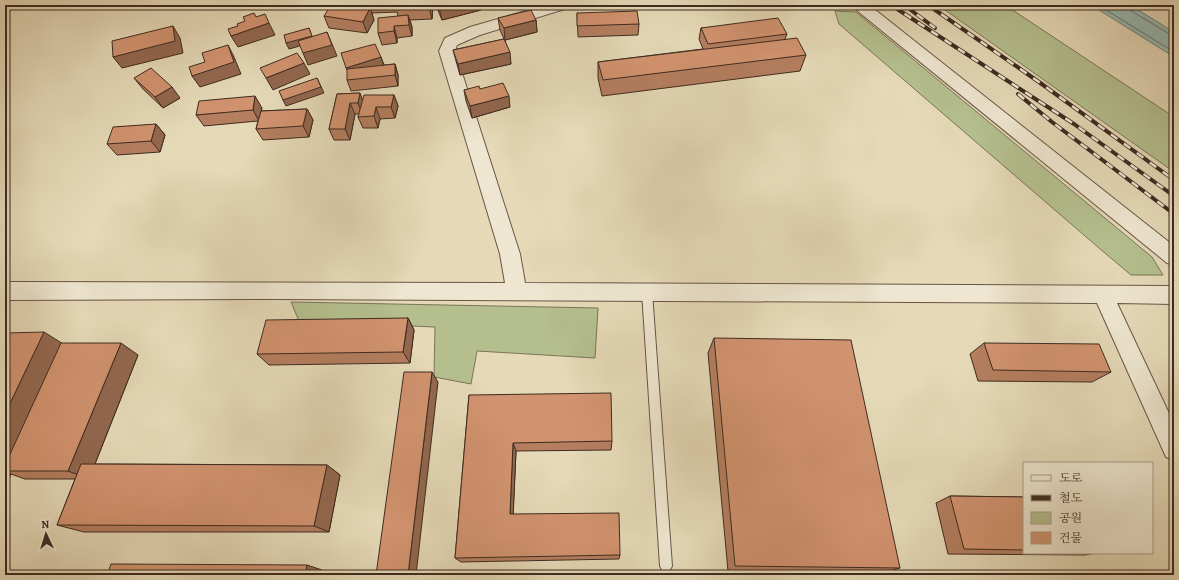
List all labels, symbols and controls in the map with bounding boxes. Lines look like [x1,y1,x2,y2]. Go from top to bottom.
legend [1023,462,1153,554]
text: 도로 [1059,470,1083,486]
text: 철도 [1059,490,1083,506]
text: 공원 [1059,510,1082,526]
north arrow [26,514,66,554]
text: N [41,517,50,532]
text: 건물 [1059,530,1083,546]

